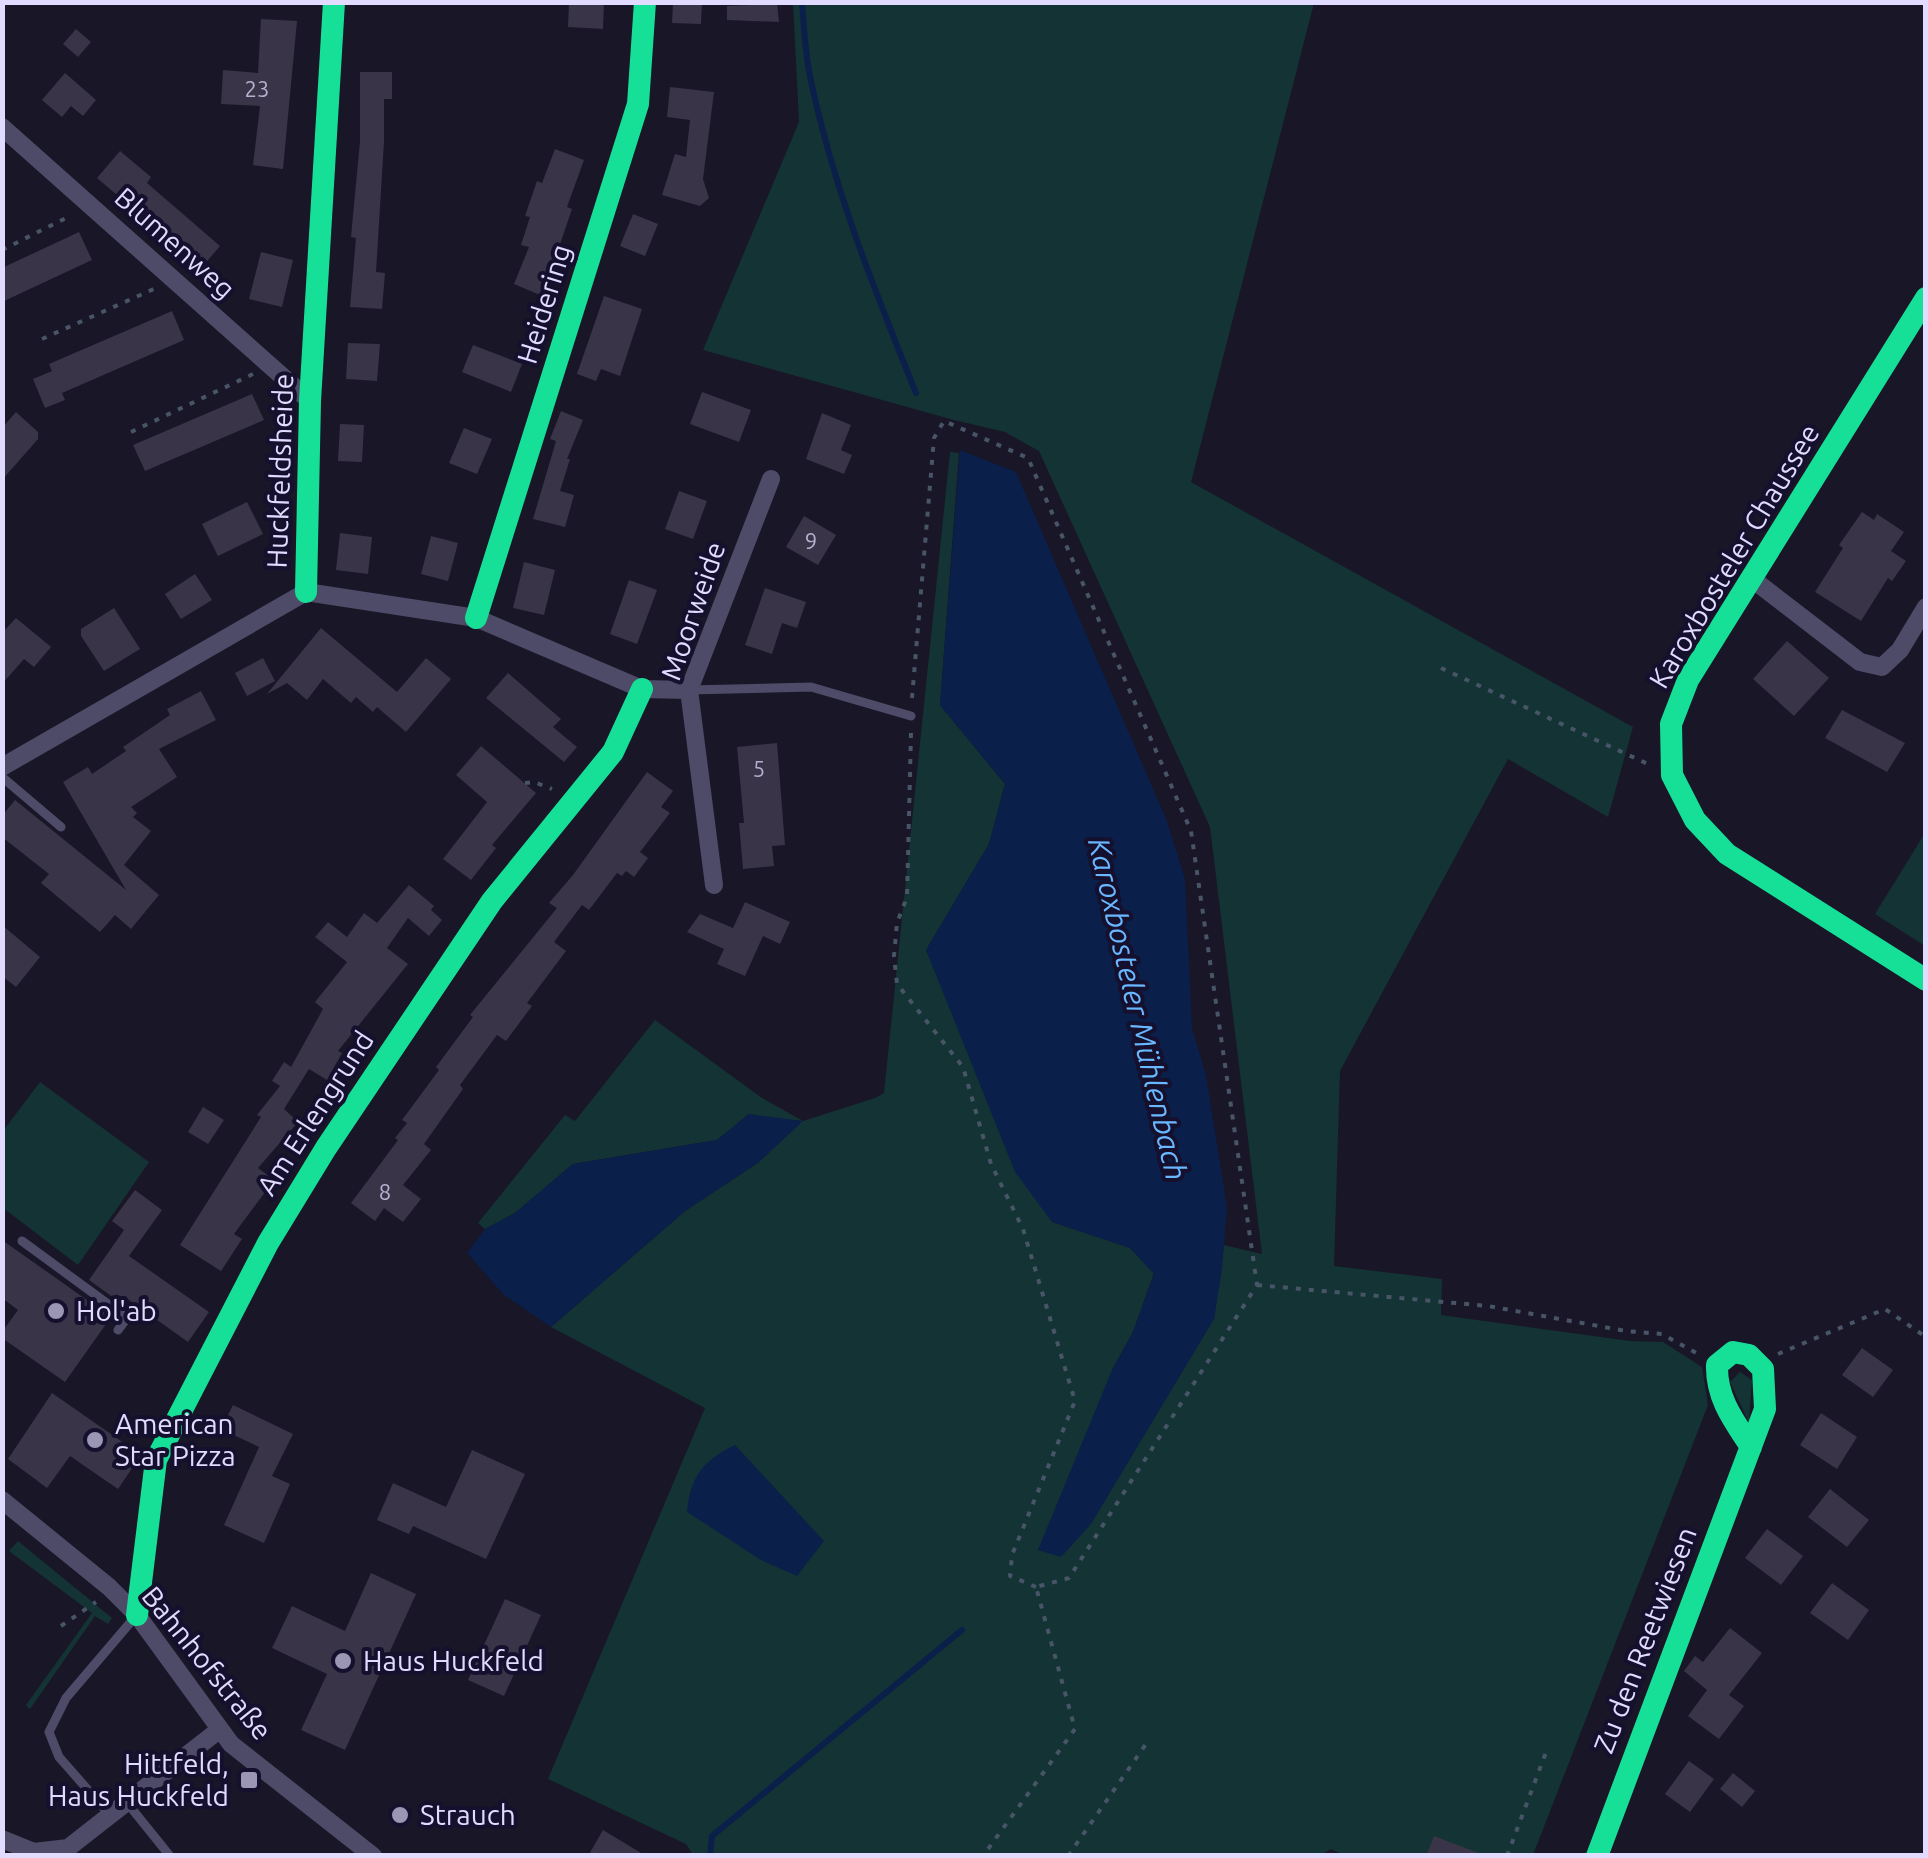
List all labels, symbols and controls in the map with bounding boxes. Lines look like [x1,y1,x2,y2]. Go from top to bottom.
house number: 23 [245,76,269,101]
street label: Blumenweg [109,181,241,304]
street label: Heidering [511,240,576,367]
street label: Huckfeldsheide [261,373,298,569]
street label: Karoxbosteler Chaussee [1642,418,1825,693]
house number: 9 [805,528,817,553]
street label: Moorweide [654,538,731,684]
house number: 5 [753,756,765,781]
water label: Karoxbosteler Mühlenbach [1082,834,1194,1183]
street label: Am Erlengrund [250,1025,379,1200]
house number: 8 [379,1179,391,1204]
place label: Hol'ab [76,1295,157,1326]
marker: Hol'ab [45,1300,67,1322]
place label: American Star Pizza [115,1408,236,1471]
marker: American Star Pizza [84,1429,106,1451]
street label: Zu den Reetwiesen [1587,1523,1702,1757]
street label: Bahnhofstraße [136,1580,278,1745]
place label: Haus Huckfeld [363,1645,544,1676]
marker: Haus Huckfeld [332,1650,354,1672]
place label: Hittfeld, Haus Huckfeld [48,1748,229,1811]
marker: Hittfeld, Haus Huckfeld [238,1769,260,1791]
place label: Strauch [420,1799,516,1830]
marker: Strauch [389,1804,411,1826]

